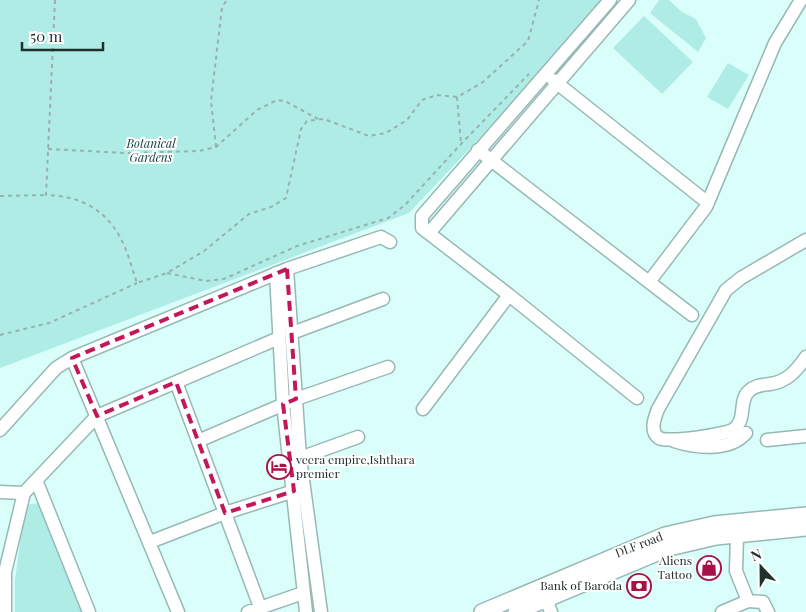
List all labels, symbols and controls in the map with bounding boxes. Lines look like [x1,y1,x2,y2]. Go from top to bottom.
scale bar [22,20,104,52]
text: 50 m [30,26,63,46]
park label: Botanical Gardens [125,135,176,165]
place label: veera empire,Ishthara premier [295,451,415,481]
hotel icon: veera empire,Ishthara premier [266,454,292,480]
street label: DLF road [613,528,665,560]
north arrow [736,542,786,592]
text: N [748,544,764,565]
place label: Aliens Tattoo [658,552,692,582]
shop icon: Aliens Tattoo [696,555,722,581]
bank icon: Bank of Baroda [626,573,652,599]
place label: Bank of Baroda [540,577,622,593]

